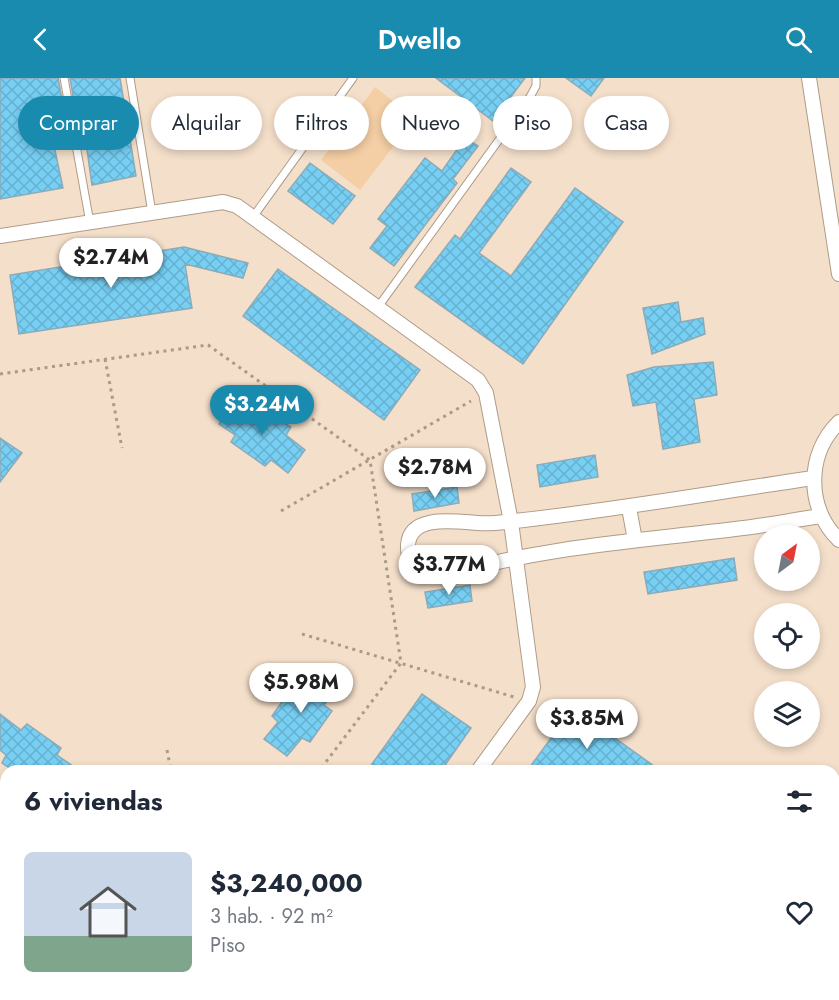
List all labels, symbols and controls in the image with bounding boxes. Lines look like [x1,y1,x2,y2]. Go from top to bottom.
text: Dwello [378,20,461,59]
icon: back [24,23,57,56]
icon: search [782,23,815,56]
chip: Comprar [18,96,139,150]
chip: Alquilar [151,96,262,150]
chip: Filtros [274,96,369,150]
chip: Nuevo [381,96,481,150]
chip: Piso [493,96,572,150]
chip: Casa [584,96,669,150]
pin: $2.74M [62,238,160,289]
text: $2.74M [73,243,149,272]
pin: $3.24M [213,385,311,436]
text: $3.24M [224,390,300,419]
pin: $2.78M [386,448,484,499]
text: $2.78M [398,453,472,482]
north arrow [754,525,820,591]
map controls [754,525,820,747]
pin: $3.77M [400,545,498,596]
text: $3.77M [413,550,485,579]
button: locate [754,603,820,669]
pin: $5.98M [252,663,350,714]
text: $5.98M [263,668,339,697]
button: layers [754,681,820,747]
pin: $3.85M [538,699,636,750]
text: $3.85M [550,704,624,733]
text: 6 viviendas [24,782,163,820]
icon: filters [783,785,816,818]
text: $3,240,000 [210,864,363,902]
icon: home [72,876,144,948]
icon: heart [783,896,816,929]
text: 3 hab. · 92 m² [210,902,333,931]
text: Piso [210,931,245,960]

